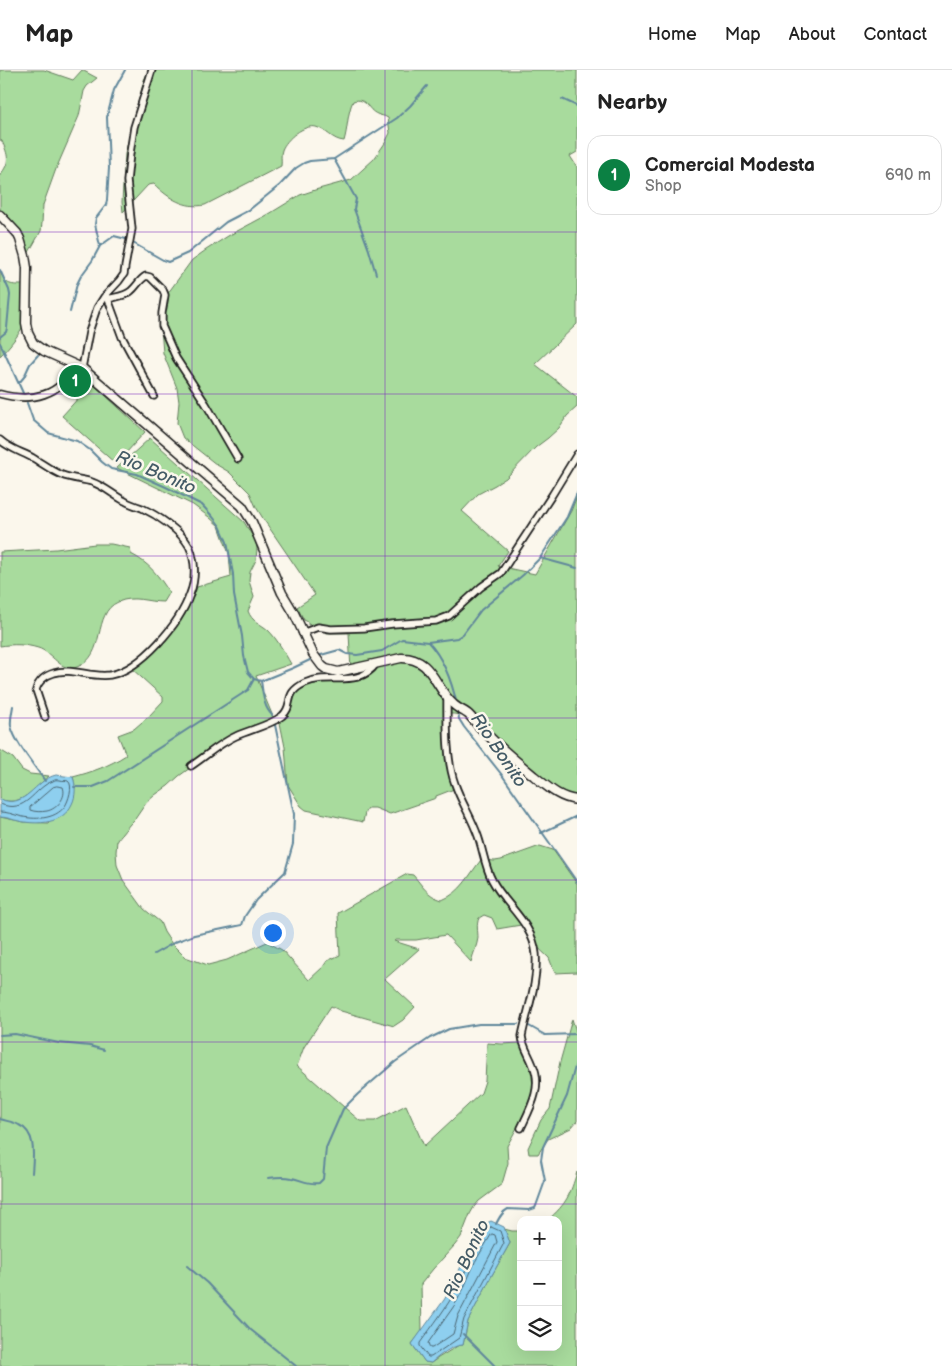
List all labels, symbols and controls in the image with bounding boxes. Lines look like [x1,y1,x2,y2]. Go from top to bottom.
text: Map [25,20,73,49]
text: Home [648,24,697,45]
text: Map [725,24,761,45]
text: About [789,24,836,45]
text: Contact [864,24,927,45]
text: Nearby [597,90,667,115]
text: Comercial Modesta [645,154,815,177]
text: 1 [611,166,617,185]
text: 690 m [885,166,931,185]
text: Shop [645,177,682,196]
pin: 1 [59,362,91,400]
water label: Rio Bonito [113,446,199,499]
water label: Rio Bonito [466,709,531,791]
your location [260,920,286,946]
water label: Rio Bonito [439,1216,494,1302]
map controls [517,1216,562,1351]
button: + [517,1216,562,1261]
button: − [517,1261,562,1306]
button: layers [517,1306,562,1351]

